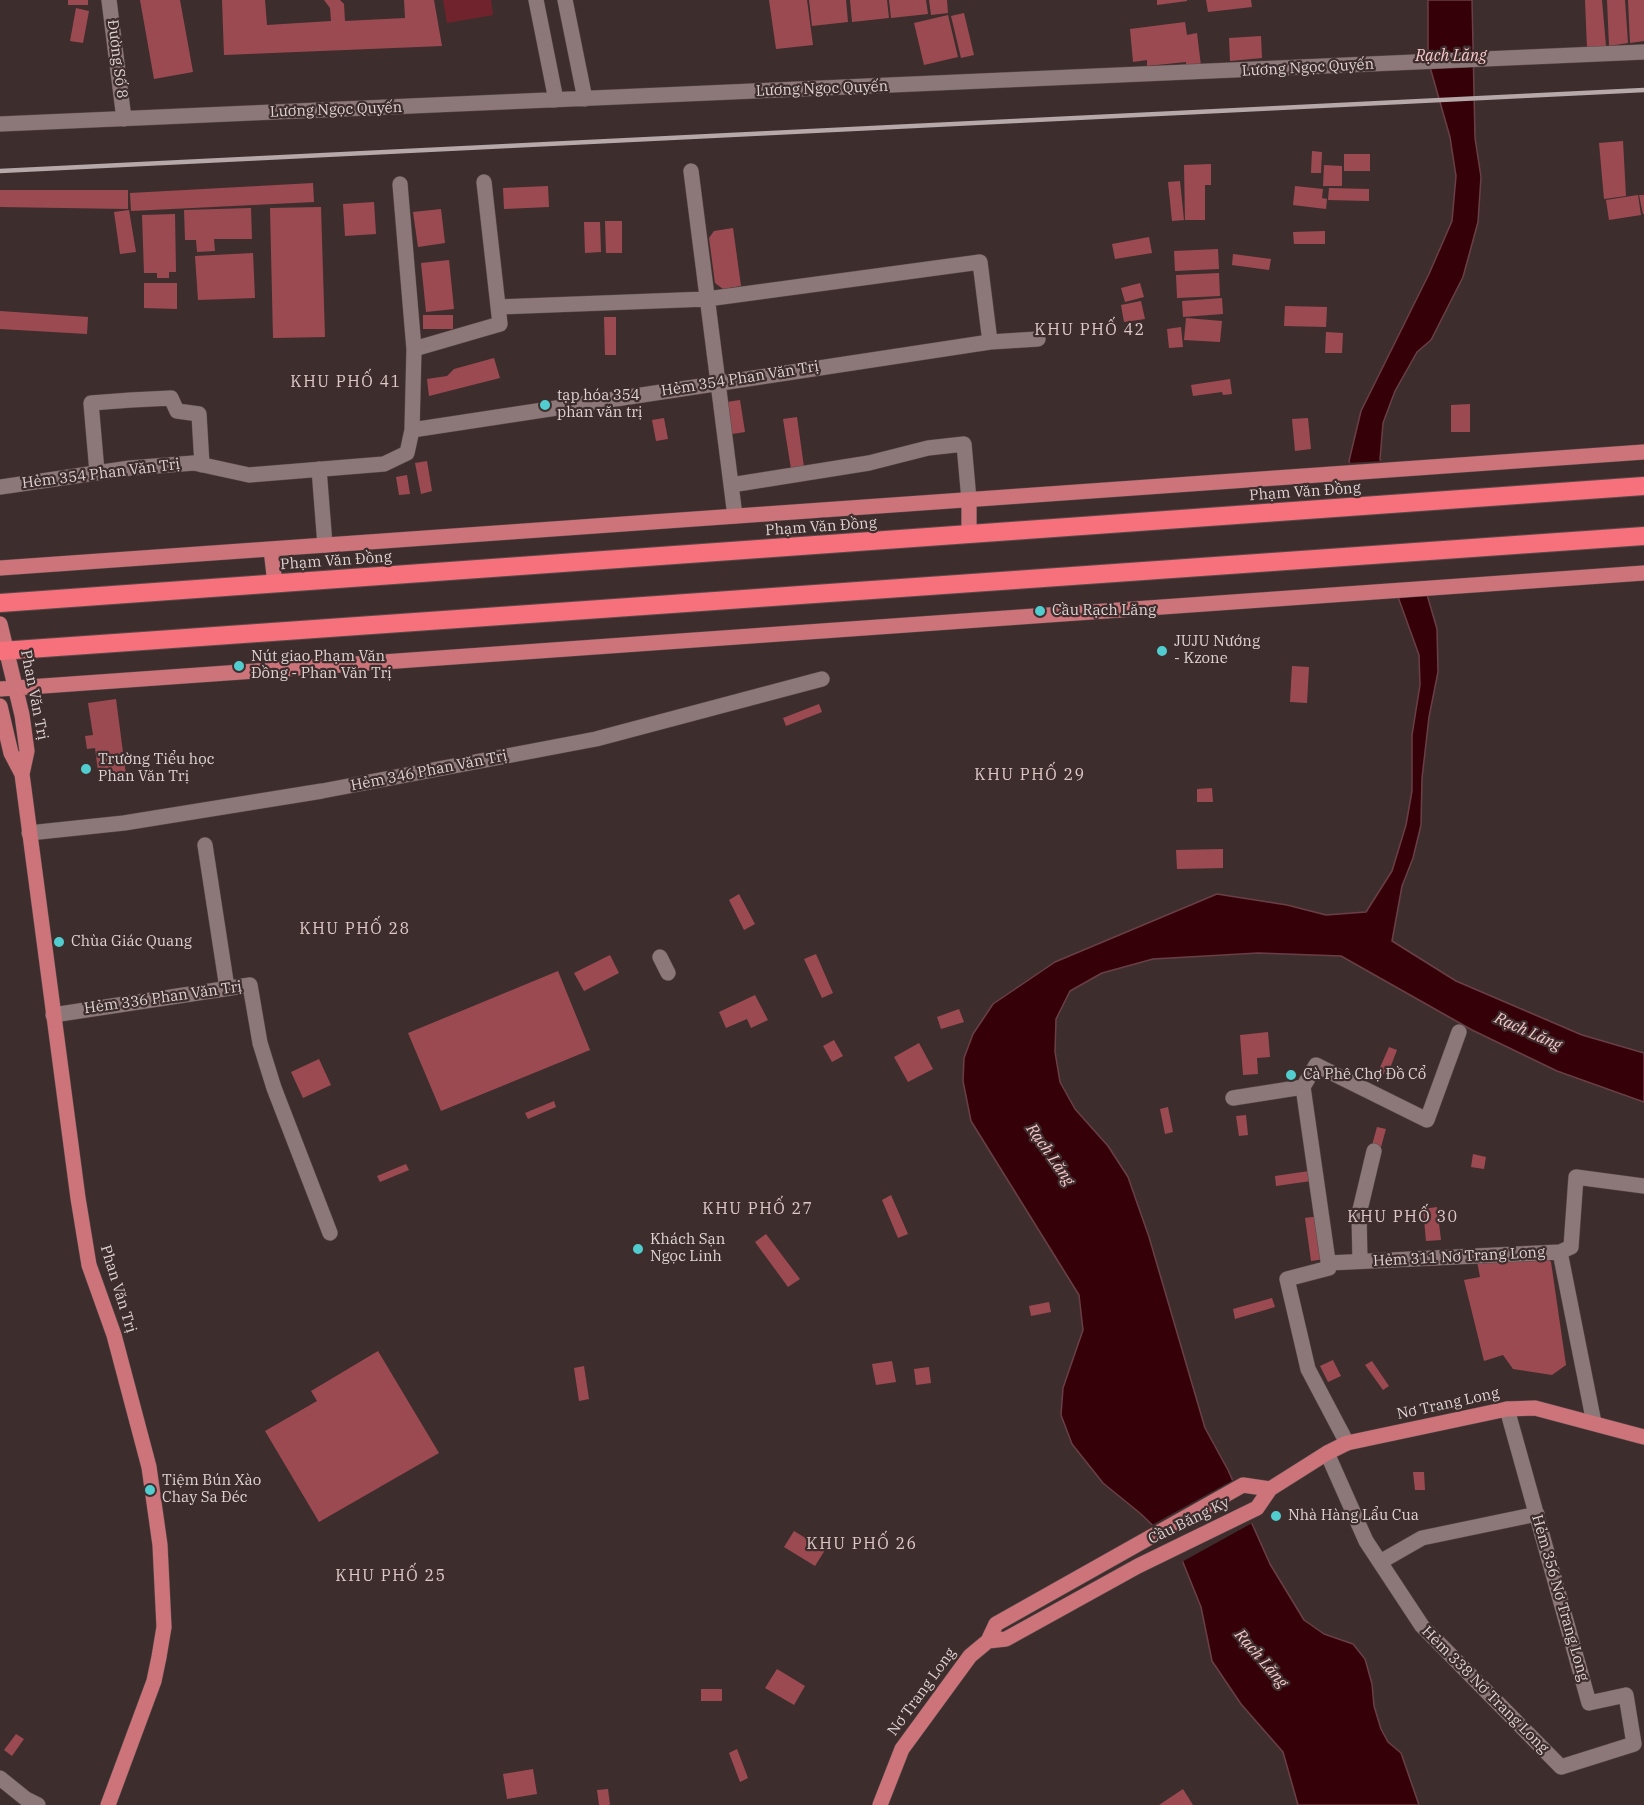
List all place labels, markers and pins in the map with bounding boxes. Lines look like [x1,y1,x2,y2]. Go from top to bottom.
place label: tạp hóa 354 phan văn trị [557,387,643,422]
marker: tạp hóa 354 phan văn trị [538,398,552,412]
place label: Cầu Rạch Lăng [1052,602,1156,620]
marker: Cầu Rạch Lăng [1033,604,1047,618]
place label: JUJU Nướng - Kzone [1174,633,1260,668]
marker: JUJU Nướng - Kzone [1155,644,1169,658]
place label: Nút giao Phạm Văn Đồng - Phan Văn Trị [251,648,392,683]
marker: Nút giao Phạm Văn Đồng - Phan Văn Trị [232,659,246,673]
place label: Trường Tiểu học Phan Văn Trị [98,751,214,786]
marker: Trường Tiểu học Phan Văn Trị [79,762,93,776]
place label: Chùa Giác Quang [71,933,192,951]
marker: Chùa Giác Quang [52,935,66,949]
place label: Cà Phê Chợ Đồ Cổ [1303,1066,1426,1084]
marker: Cà Phê Chợ Đồ Cổ [1284,1068,1298,1082]
place label: Khách Sạn Ngọc Linh [650,1231,725,1266]
marker: Khách Sạn Ngọc Linh [631,1242,645,1256]
place label: Tiệm Bún Xào Chay Sa Đéc [162,1472,261,1507]
marker: Tiệm Bún Xào Chay Sa Đéc [143,1483,157,1497]
place label: Nhà Hàng Lẩu Cua [1288,1507,1419,1525]
marker: Nhà Hàng Lẩu Cua [1269,1509,1283,1523]

